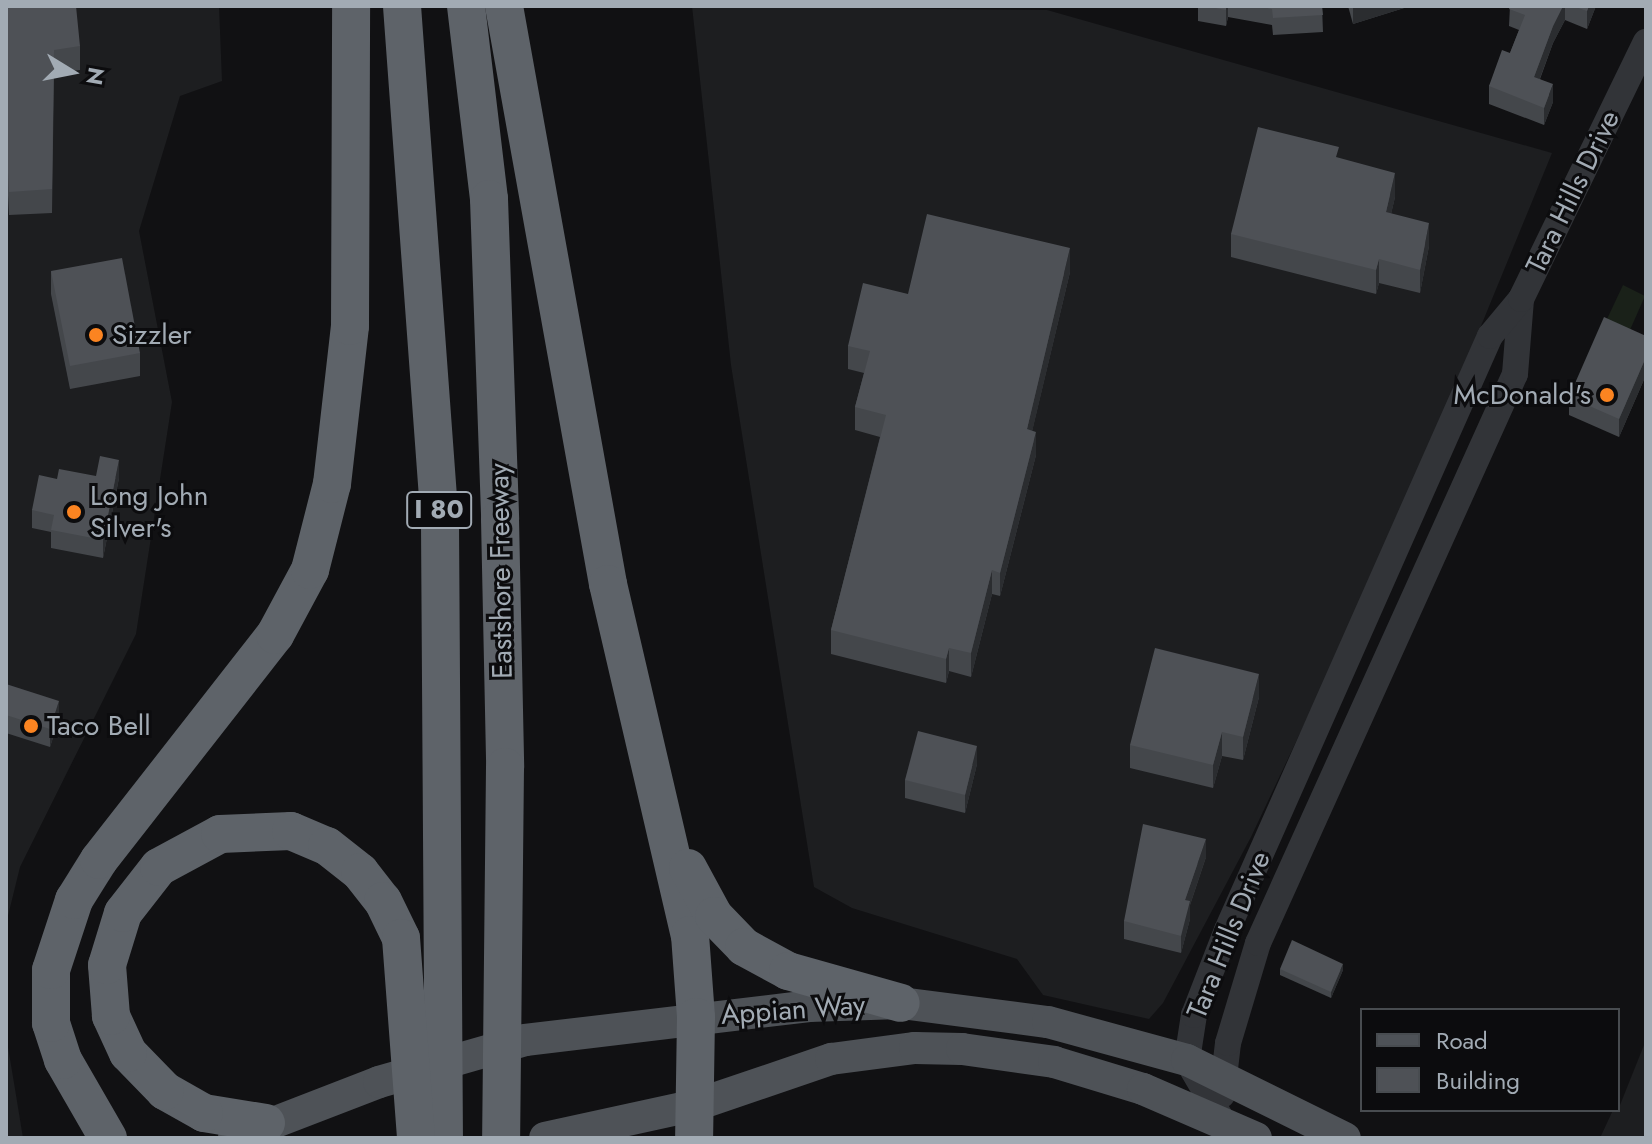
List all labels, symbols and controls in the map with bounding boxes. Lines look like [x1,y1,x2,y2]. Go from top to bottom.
north arrow [32,32,112,112]
text: N [78,65,113,88]
street label: Tara Hills Drive [1519,105,1627,279]
place label: Sizzler [112,318,192,352]
marker: Sizzler [87,326,105,344]
place label: McDonald's [1454,378,1591,412]
marker: McDonald's [1598,386,1616,404]
street label: Eastshore Freeway [482,463,520,679]
place label: Long John Silver's [90,479,208,545]
road number: I 80 [405,488,473,532]
marker: Long John Silver's [65,503,83,521]
place label: Taco Bell [47,709,151,743]
marker: Taco Bell [22,717,40,735]
street label: Tara Hills Drive [1180,847,1278,1023]
street label: Appian Way [720,988,866,1032]
legend [1360,1008,1620,1112]
text: Road [1436,1023,1488,1058]
text: Building [1436,1063,1520,1098]

